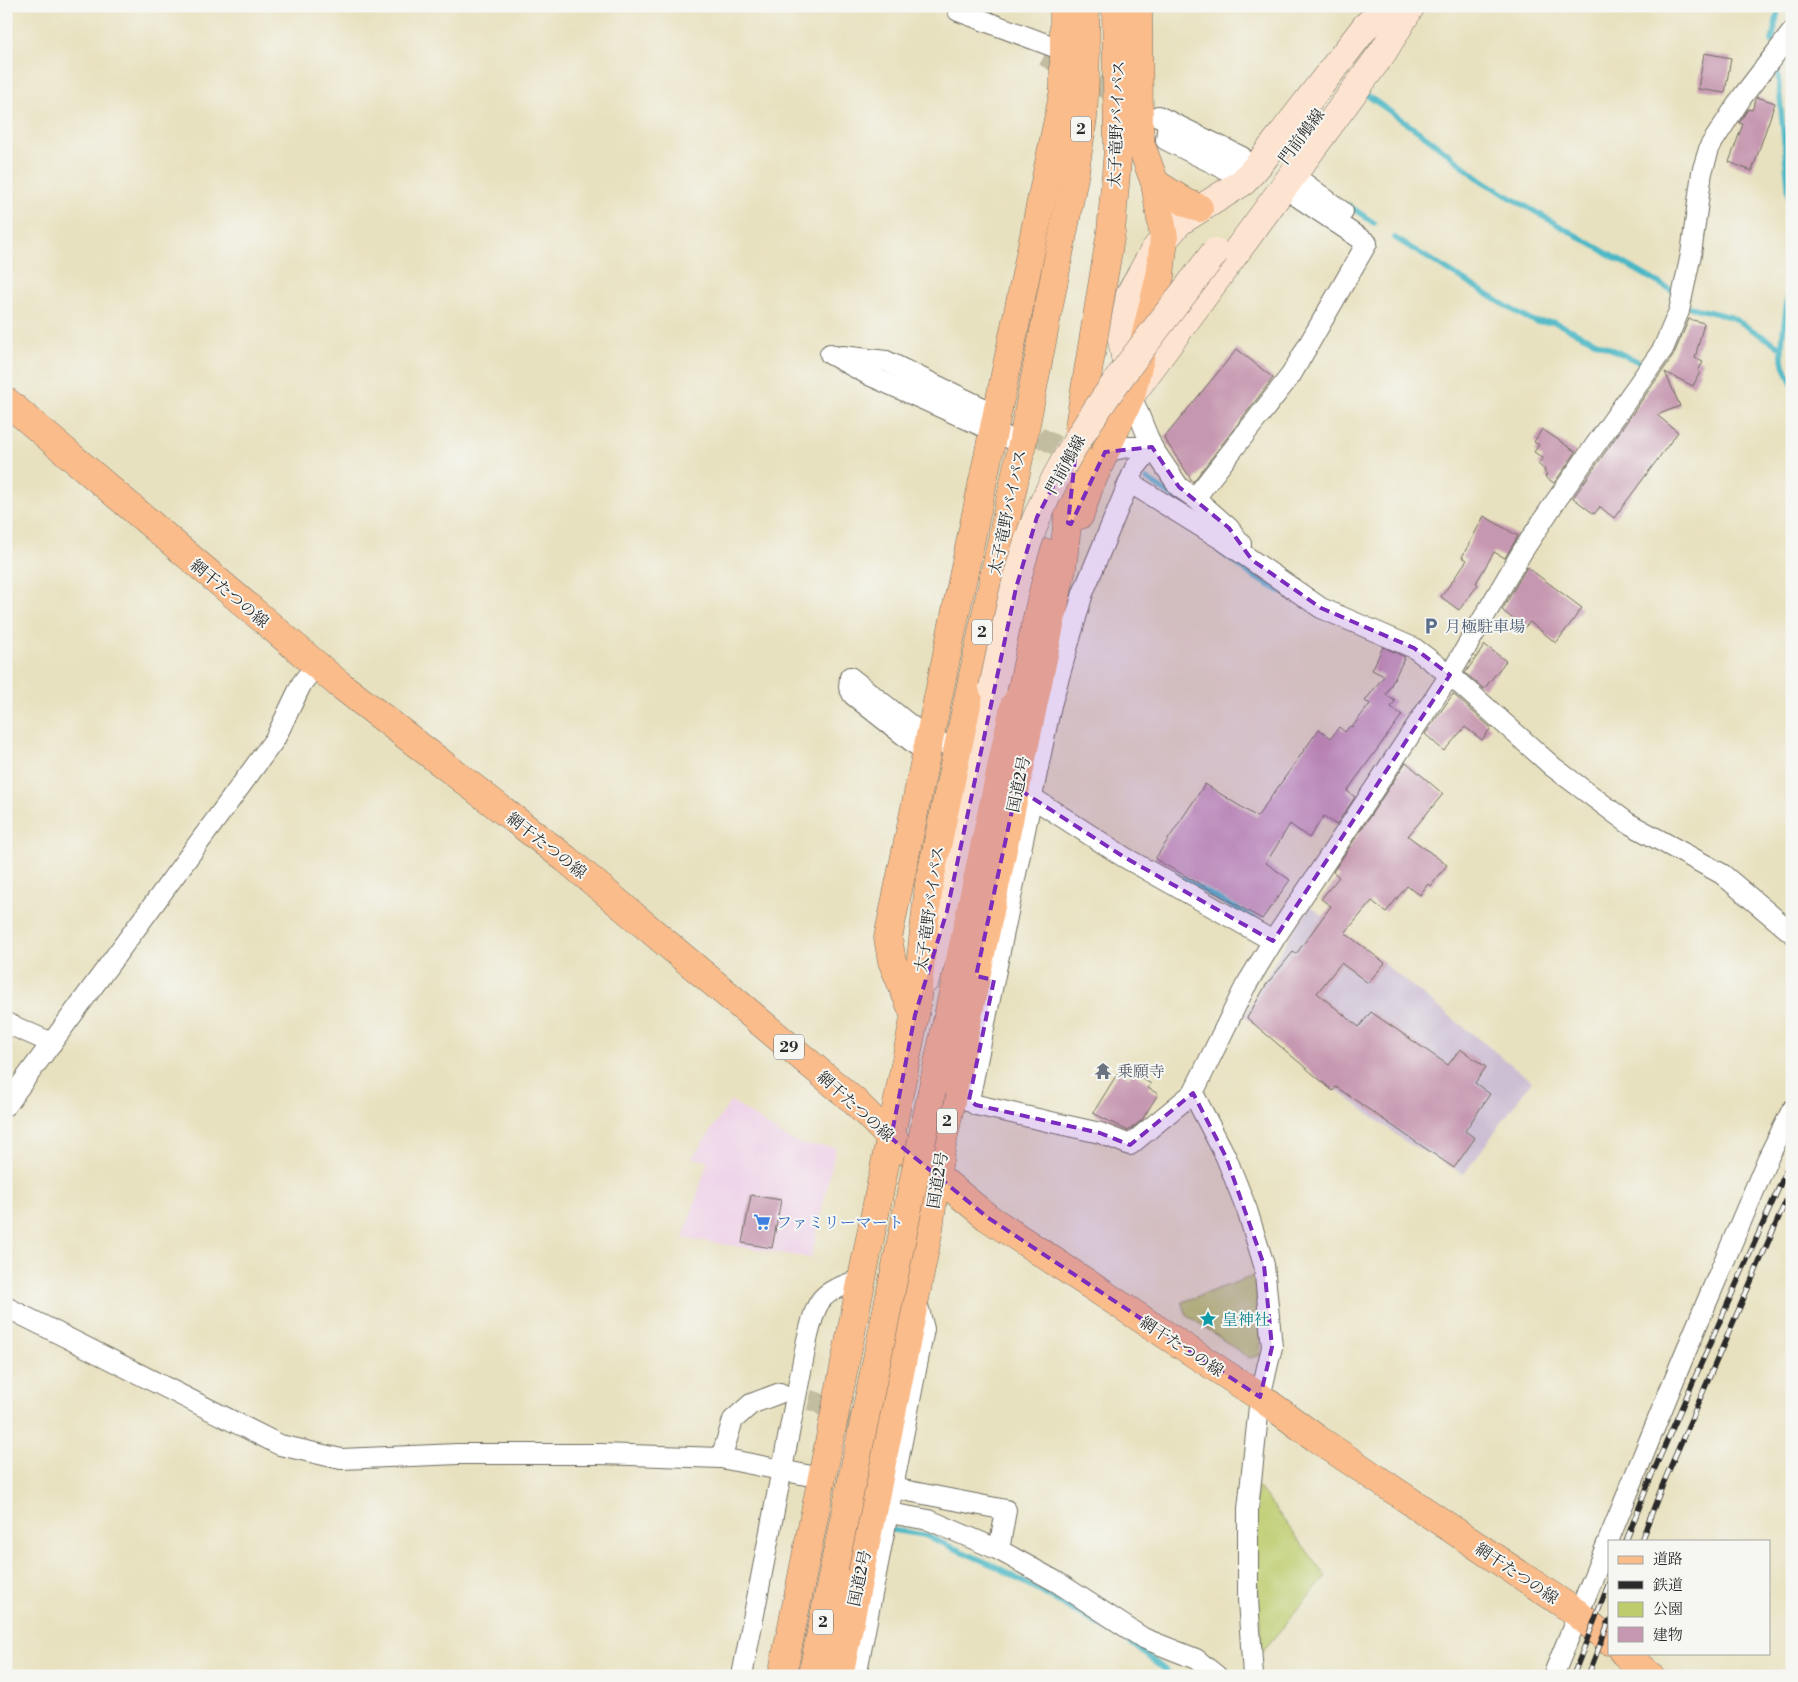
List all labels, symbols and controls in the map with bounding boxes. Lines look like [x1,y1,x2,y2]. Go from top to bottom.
street label: 太子竜野バイパス [1105,60,1129,188]
street label: 門前鵤線 [1275,105,1329,168]
road number: 2 [1071,116,1091,142]
street label: 門前鵤線 [1042,432,1090,497]
street label: 太子竜野バイパス [985,448,1031,577]
street label: 網干たつの線 [186,555,273,632]
parking icon: 月極駐車場 [1421,616,1441,636]
place label: 月極駐車場 [1445,617,1525,637]
road number: 2 [972,620,992,644]
street label: 国道2号 [1003,754,1035,814]
street label: 網干たつの線 [502,808,590,883]
street label: 太子竜野バイパス [911,845,949,974]
road number: 29 [774,1034,804,1060]
temple icon: 乗願寺 [1093,1061,1113,1081]
place label: 乗願寺 [1117,1062,1165,1082]
street label: 網干たつの線 [813,1067,898,1146]
road number: 2 [937,1108,957,1134]
street label: 国道2号 [924,1150,952,1210]
supermarket icon: ファミリーマート [752,1212,772,1232]
place label: ファミリーマート [776,1213,904,1233]
place icon: 皇神社 [1198,1309,1218,1329]
place label: 皇神社 [1222,1310,1270,1330]
street label: 網干たつの線 [1136,1312,1227,1381]
street label: 網干たつの線 [1471,1539,1562,1609]
legend [1608,1540,1770,1654]
street label: 国道2号 [844,1548,876,1608]
text: 道路 [1653,1550,1683,1569]
text: 鉄道 [1653,1576,1683,1595]
text: 公園 [1653,1600,1683,1619]
road number: 2 [813,1610,833,1634]
text: 建物 [1653,1626,1683,1645]

